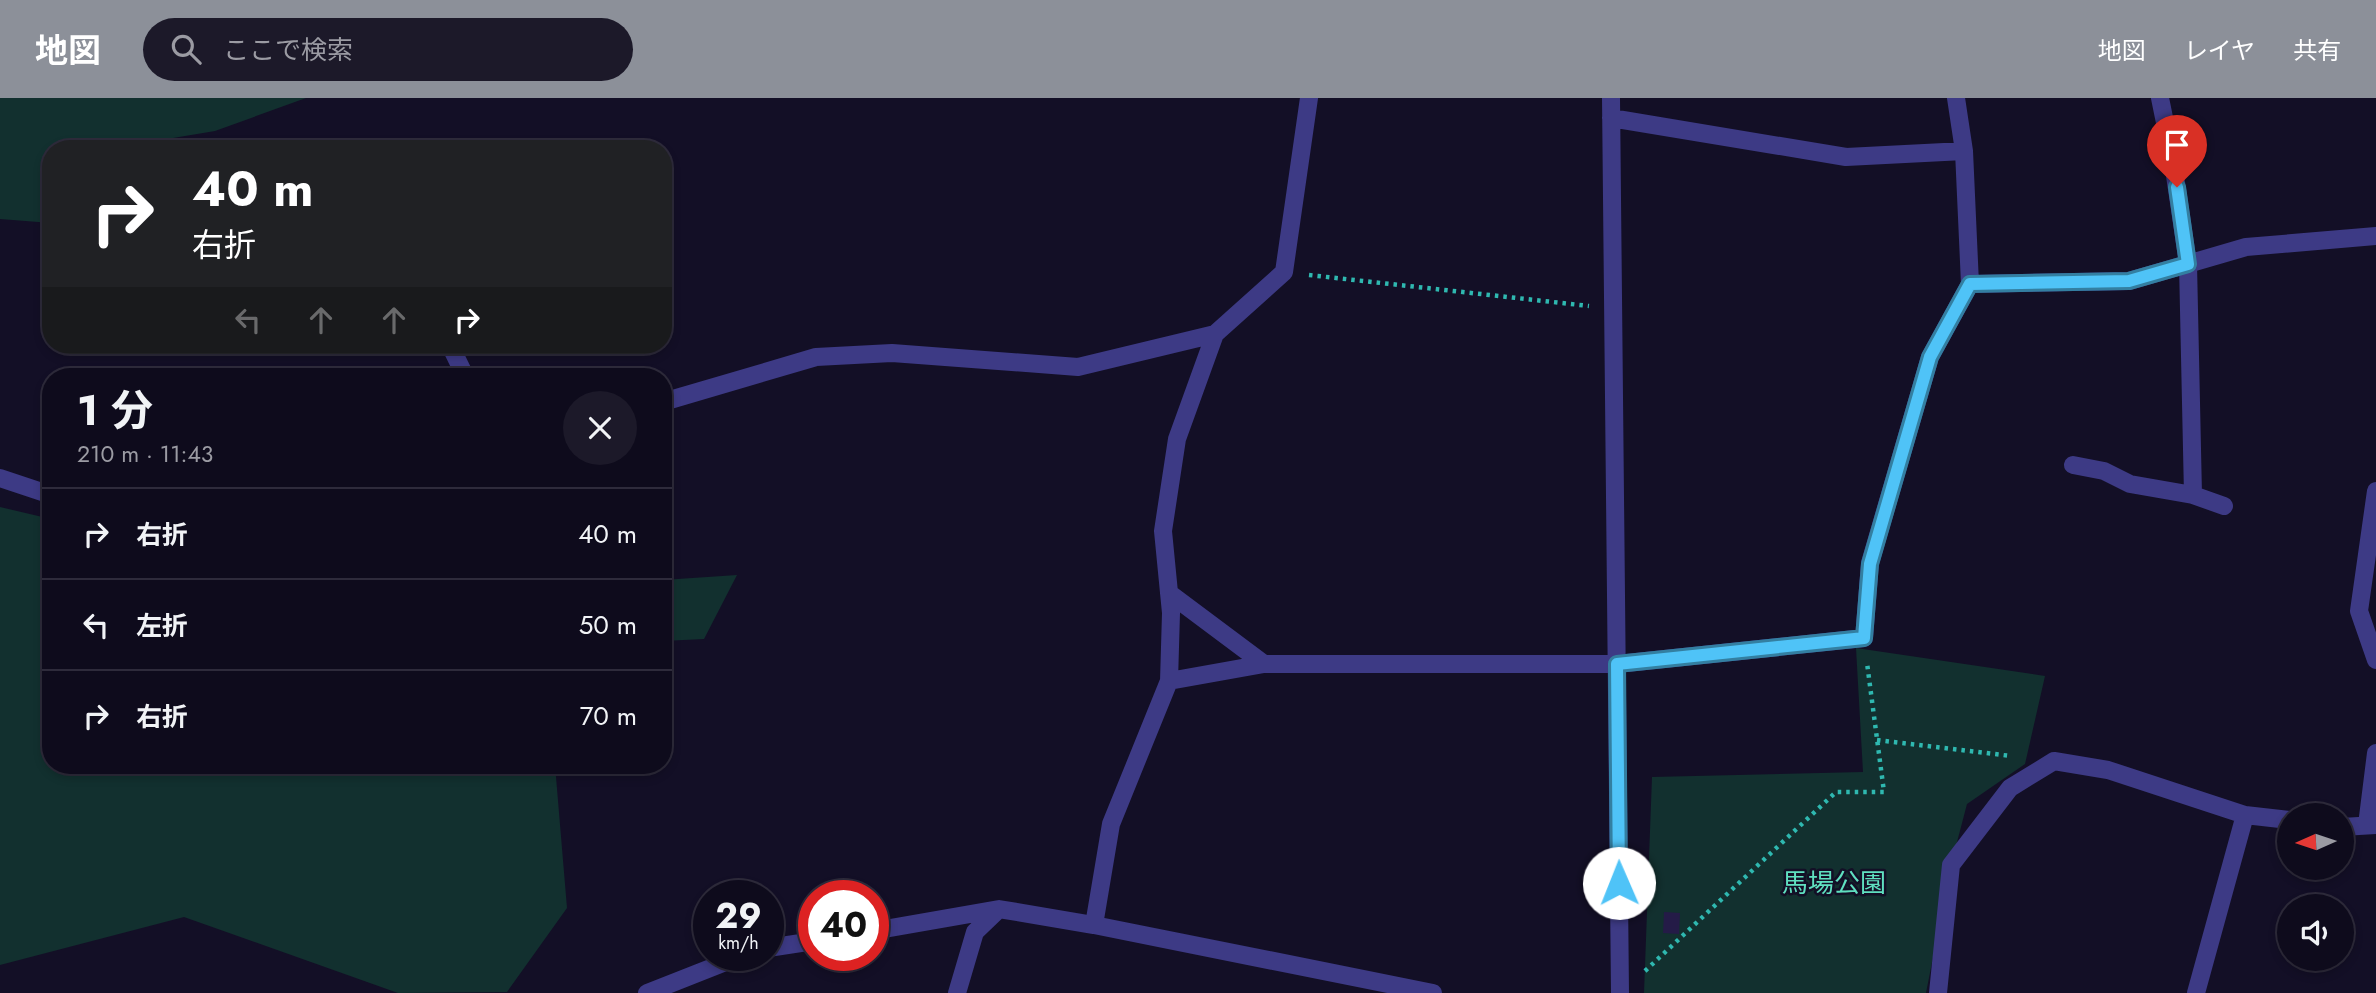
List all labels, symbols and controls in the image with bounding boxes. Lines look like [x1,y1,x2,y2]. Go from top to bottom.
search box [143,18,633,81]
text: 地図 [35,27,101,74]
icon: search [167,30,205,68]
text: ここで検索 [223,31,353,69]
text: 地図 [2098,33,2146,68]
text: レイヤ [2184,33,2255,68]
text: 共有 [2293,33,2341,68]
pin [2147,115,2207,187]
icon: arrive [2158,126,2196,164]
text: 40 m [192,154,314,224]
icon: right [77,168,168,259]
text: 右折 [192,222,256,268]
icon: left [229,301,267,339]
icon: ahead [302,301,340,339]
icon: ahead [375,301,413,339]
icon: right [448,301,486,339]
text: 1 分 [77,380,153,441]
button: close [563,391,637,465]
text: 210 m · 11:43 [77,437,213,471]
icon: right [77,515,115,553]
text: 40 m [578,515,637,553]
text: 右折 [136,516,188,554]
icon: left [77,606,115,644]
text: 50 m [579,606,637,644]
text: 左折 [136,607,188,645]
icon: right [77,697,115,735]
text: 70 m [580,697,637,735]
text: 右折 [136,698,188,736]
north arrow [2277,803,2354,880]
map controls [2277,803,2354,971]
position arrow [1582,846,1656,920]
park label: 馬場公園 [1782,864,1886,902]
speed limit sign: 40 [798,880,889,971]
text: 29 [715,891,762,941]
button: sound [2277,894,2354,971]
text: km/h [718,930,759,956]

